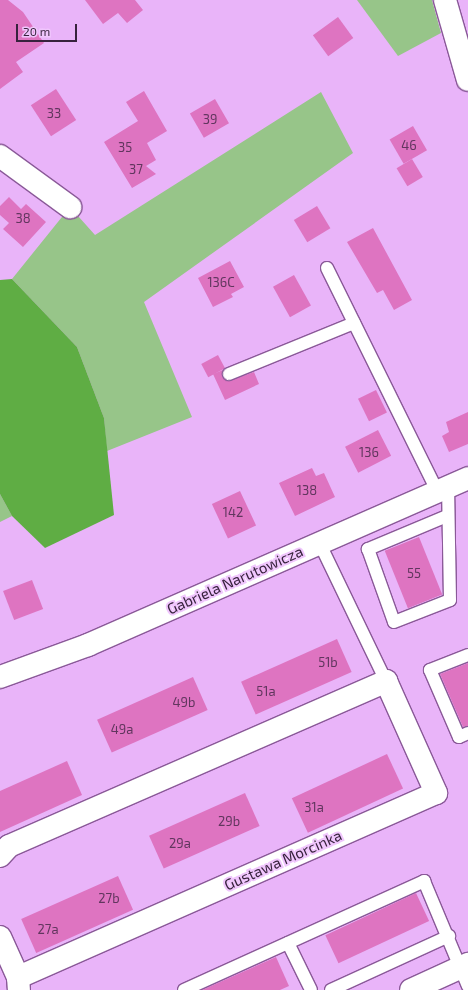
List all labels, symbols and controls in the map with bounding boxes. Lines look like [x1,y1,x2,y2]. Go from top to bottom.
scale bar [18,16,79,42]
text: 20 m [23,24,50,38]
house number: 33 [47,105,61,121]
house number: 39 [203,111,217,127]
house number: 46 [401,137,417,153]
house number: 35 [118,139,132,155]
house number: 37 [129,161,143,177]
house number: 38 [15,210,31,226]
house number: 136C [207,274,235,290]
house number: 136 [359,444,379,460]
house number: 138 [297,482,317,498]
house number: 142 [223,504,243,520]
street label: Gabriela Narutowicza [164,542,306,618]
house number: 55 [407,565,421,581]
house number: 51b [318,654,338,670]
house number: 51a [256,683,276,699]
house number: 49b [173,694,195,710]
house number: 49a [111,721,133,737]
house number: 31a [304,799,324,815]
house number: 29b [218,813,240,829]
street label: Gustawa Morcinka [222,826,344,894]
house number: 29a [169,835,191,851]
house number: 27b [98,890,120,906]
house number: 27a [37,921,59,937]

